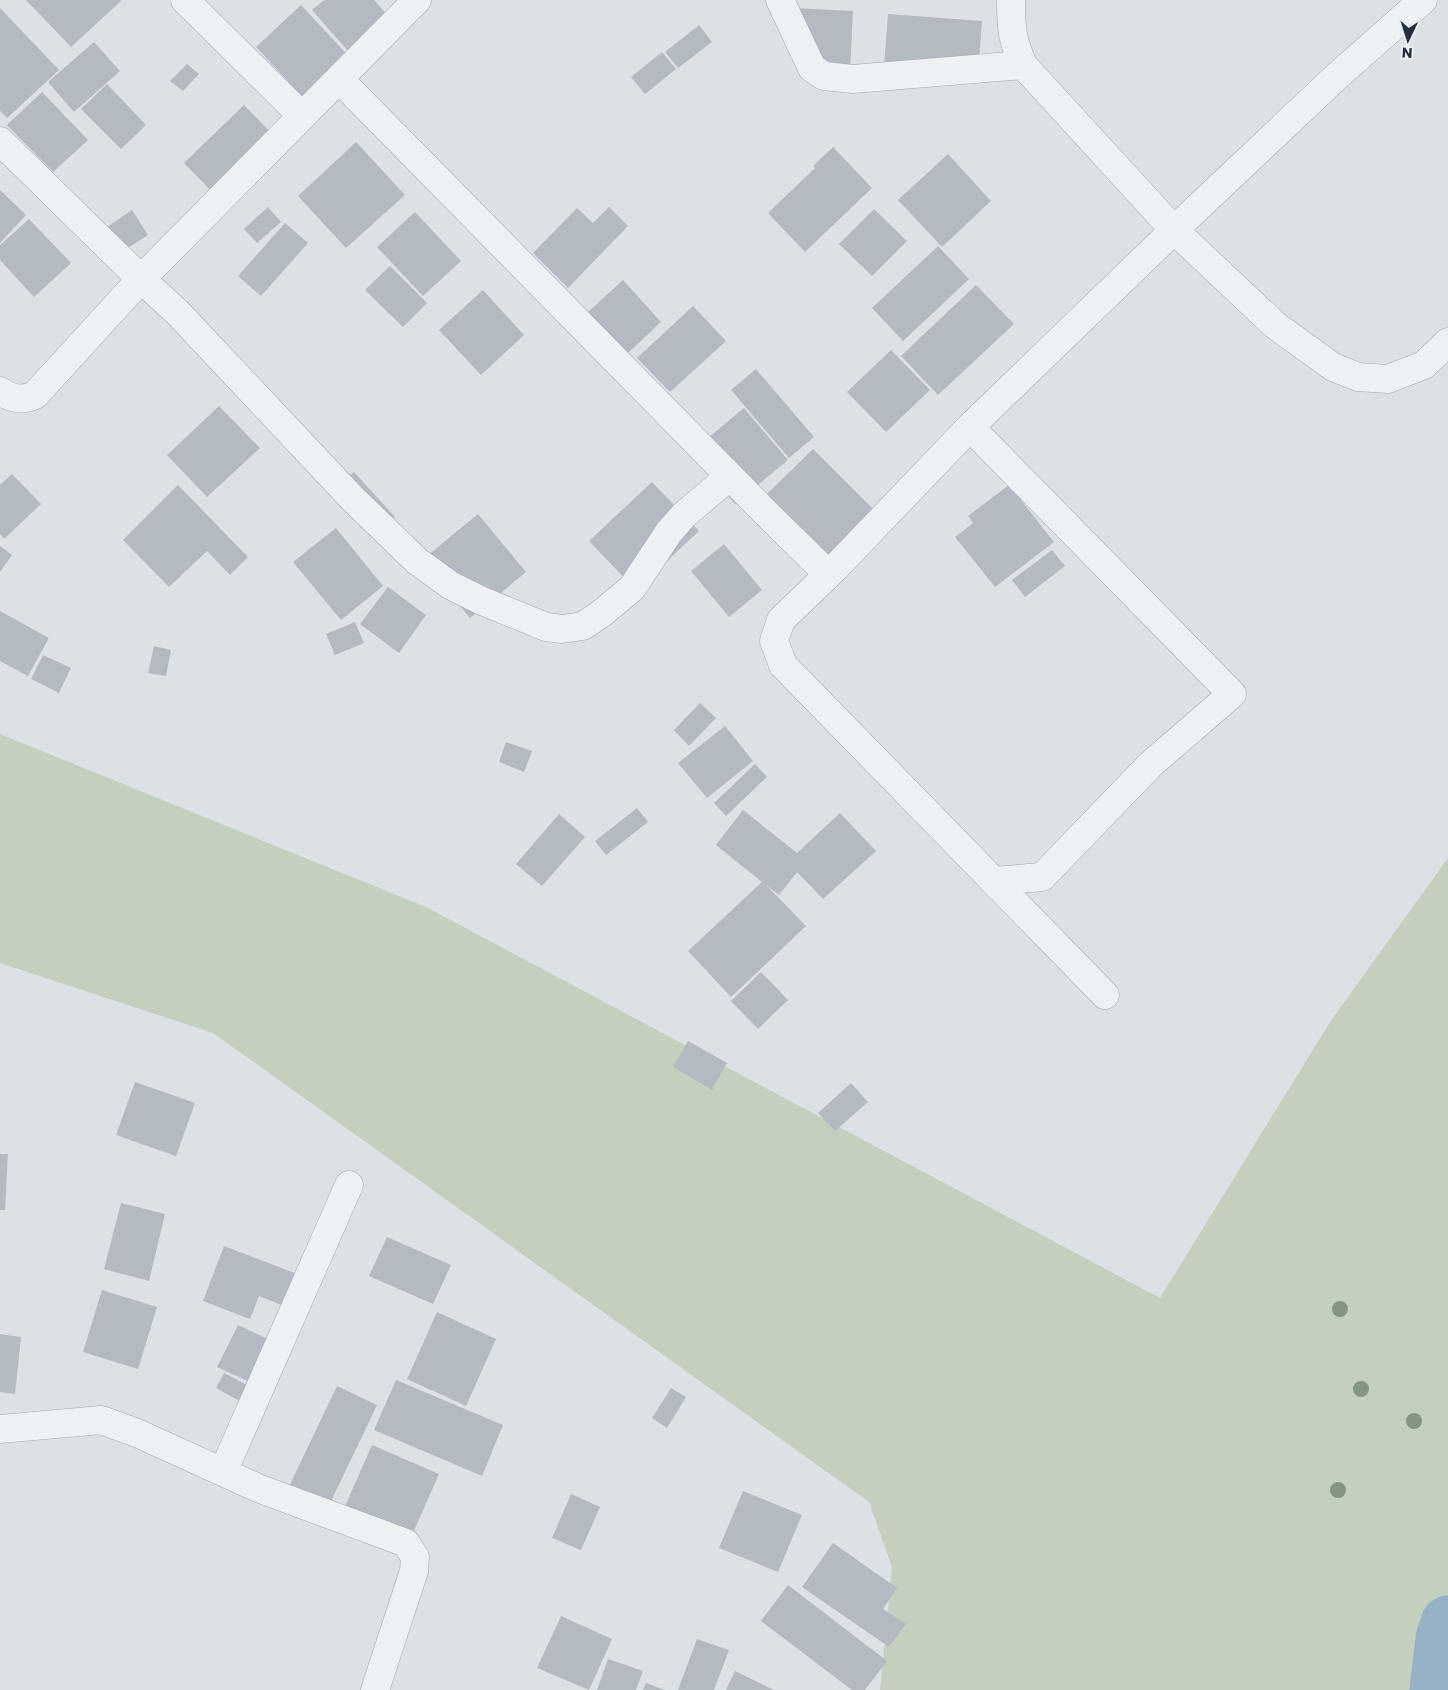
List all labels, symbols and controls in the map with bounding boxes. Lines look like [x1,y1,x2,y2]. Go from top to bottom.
north arrow [1383,15,1433,65]
text: N [1401,43,1413,63]

